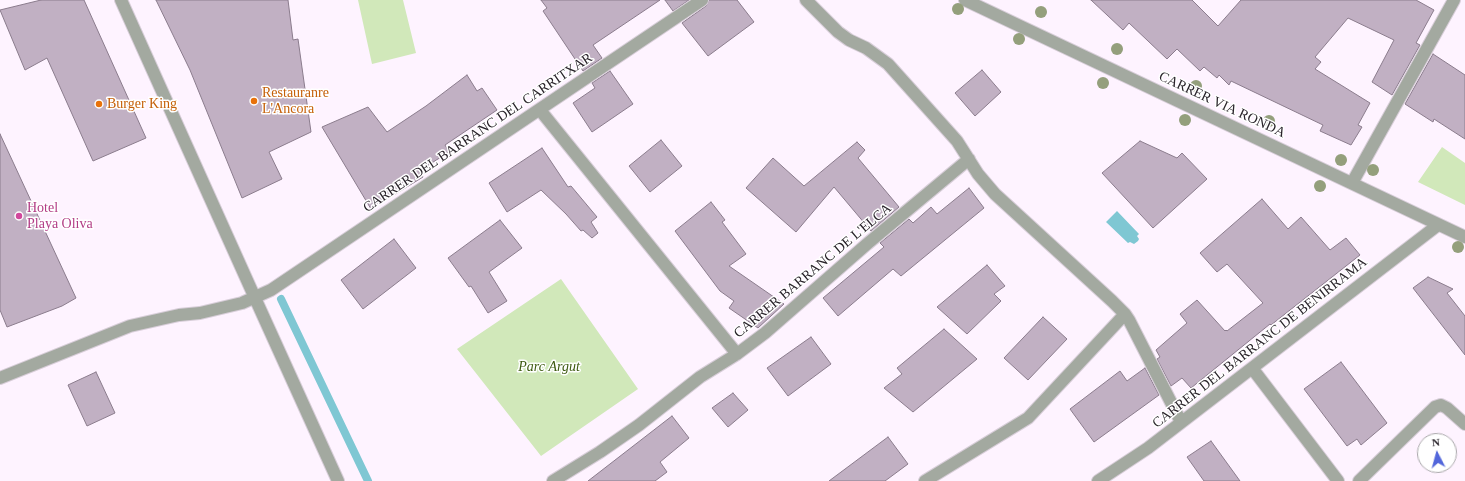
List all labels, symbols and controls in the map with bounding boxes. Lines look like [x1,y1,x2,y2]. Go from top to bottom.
street label: CARRER DEL BARRANC DEL CARRITXAR [360,50,596,216]
street label: CARRER VIA RONDA [1156,68,1288,142]
place label: Restauranre L'Ancora [262,85,329,118]
place label: Burger King [107,96,177,112]
marker: Restauranre L'Ancora [249,96,259,106]
marker: Burger King [94,99,104,109]
place label: Hotel Playa Oliva [27,200,93,232]
street label: CARRER BARRANC DE L'ELCA [731,200,895,342]
marker: Hotel Playa Oliva [14,211,24,221]
street label: CARRER DEL BARRANC DE BENIRRAMA [1149,254,1371,432]
park label: Parc Argut [518,359,580,375]
north arrow [1417,433,1457,473]
text: N [1431,436,1440,448]

